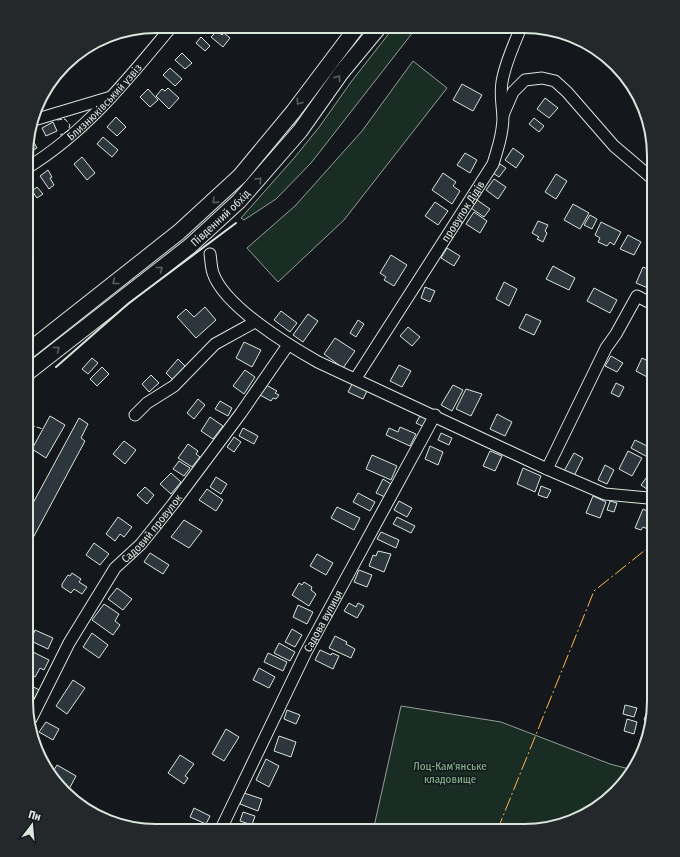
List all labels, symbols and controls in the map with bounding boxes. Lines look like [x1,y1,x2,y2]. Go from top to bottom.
street label: Близнюківський узвіз [65,61,145,143]
one-way arrow [334,75,341,82]
one-way arrow [297,98,304,105]
one-way arrow [254,177,261,185]
street label: провулок Дідів [439,179,487,244]
street label: Південний обхід [188,187,253,249]
one-way arrow [212,196,220,203]
one-way arrow [155,267,162,274]
one-way arrow [112,277,119,284]
one-way arrow [53,347,60,354]
street label: Садовий провулок [119,491,186,566]
street label: Садова вулиця [301,588,345,654]
park label: Лоц-Кам'янcьке кладовище [413,760,487,786]
north arrow [12,805,52,845]
text: Пн [27,808,43,824]

